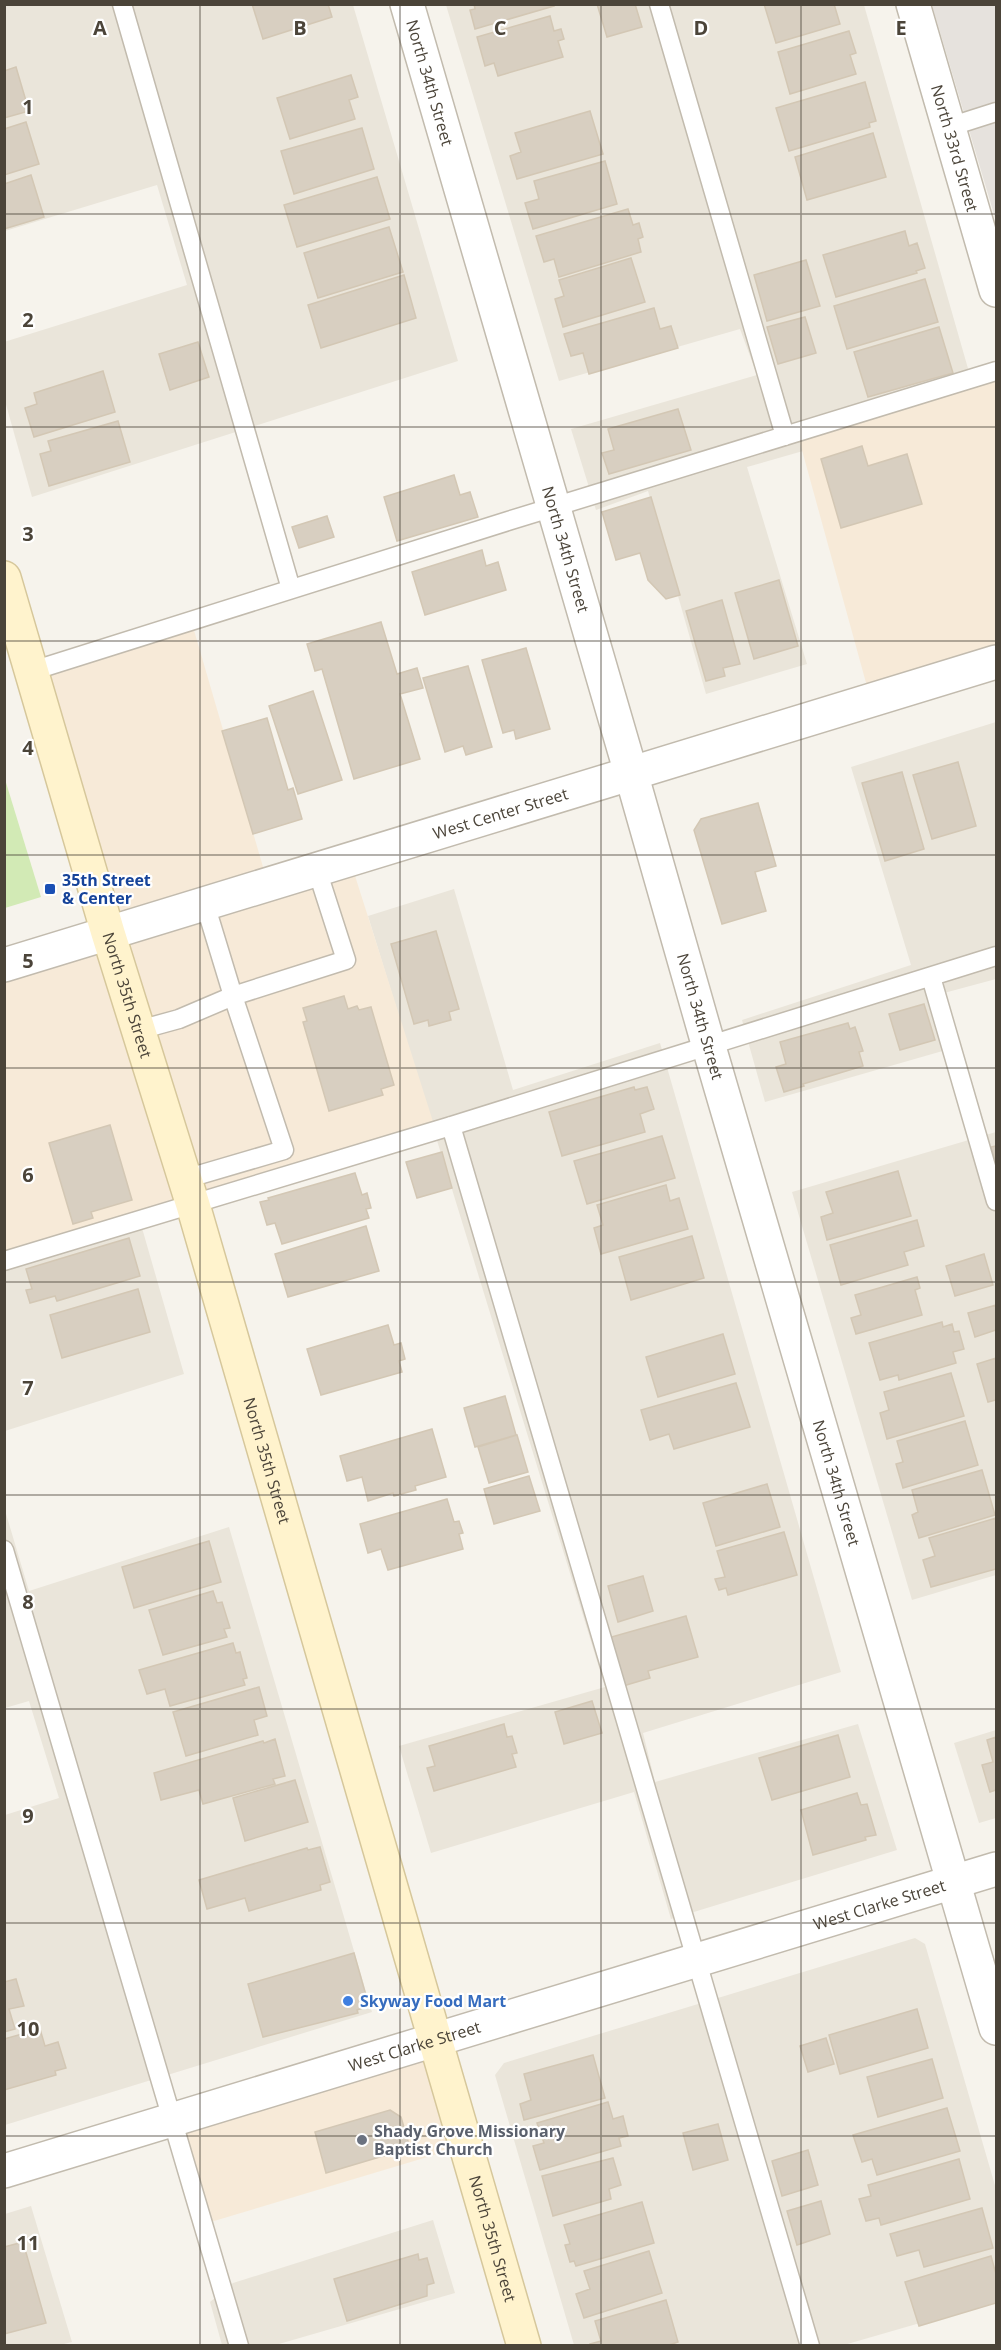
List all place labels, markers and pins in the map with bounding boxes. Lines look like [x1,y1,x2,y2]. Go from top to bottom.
place label: 35th Street & Center [62,869,151,909]
marker: 35th Street & Center [43,882,57,896]
place label: Skyway Food Mart [360,1990,506,2012]
marker: Skyway Food Mart [341,1994,355,2008]
place label: Shady Grove Missionary Baptist Church [374,2120,566,2160]
marker: Shady Grove Missionary Baptist Church [355,2133,369,2147]

